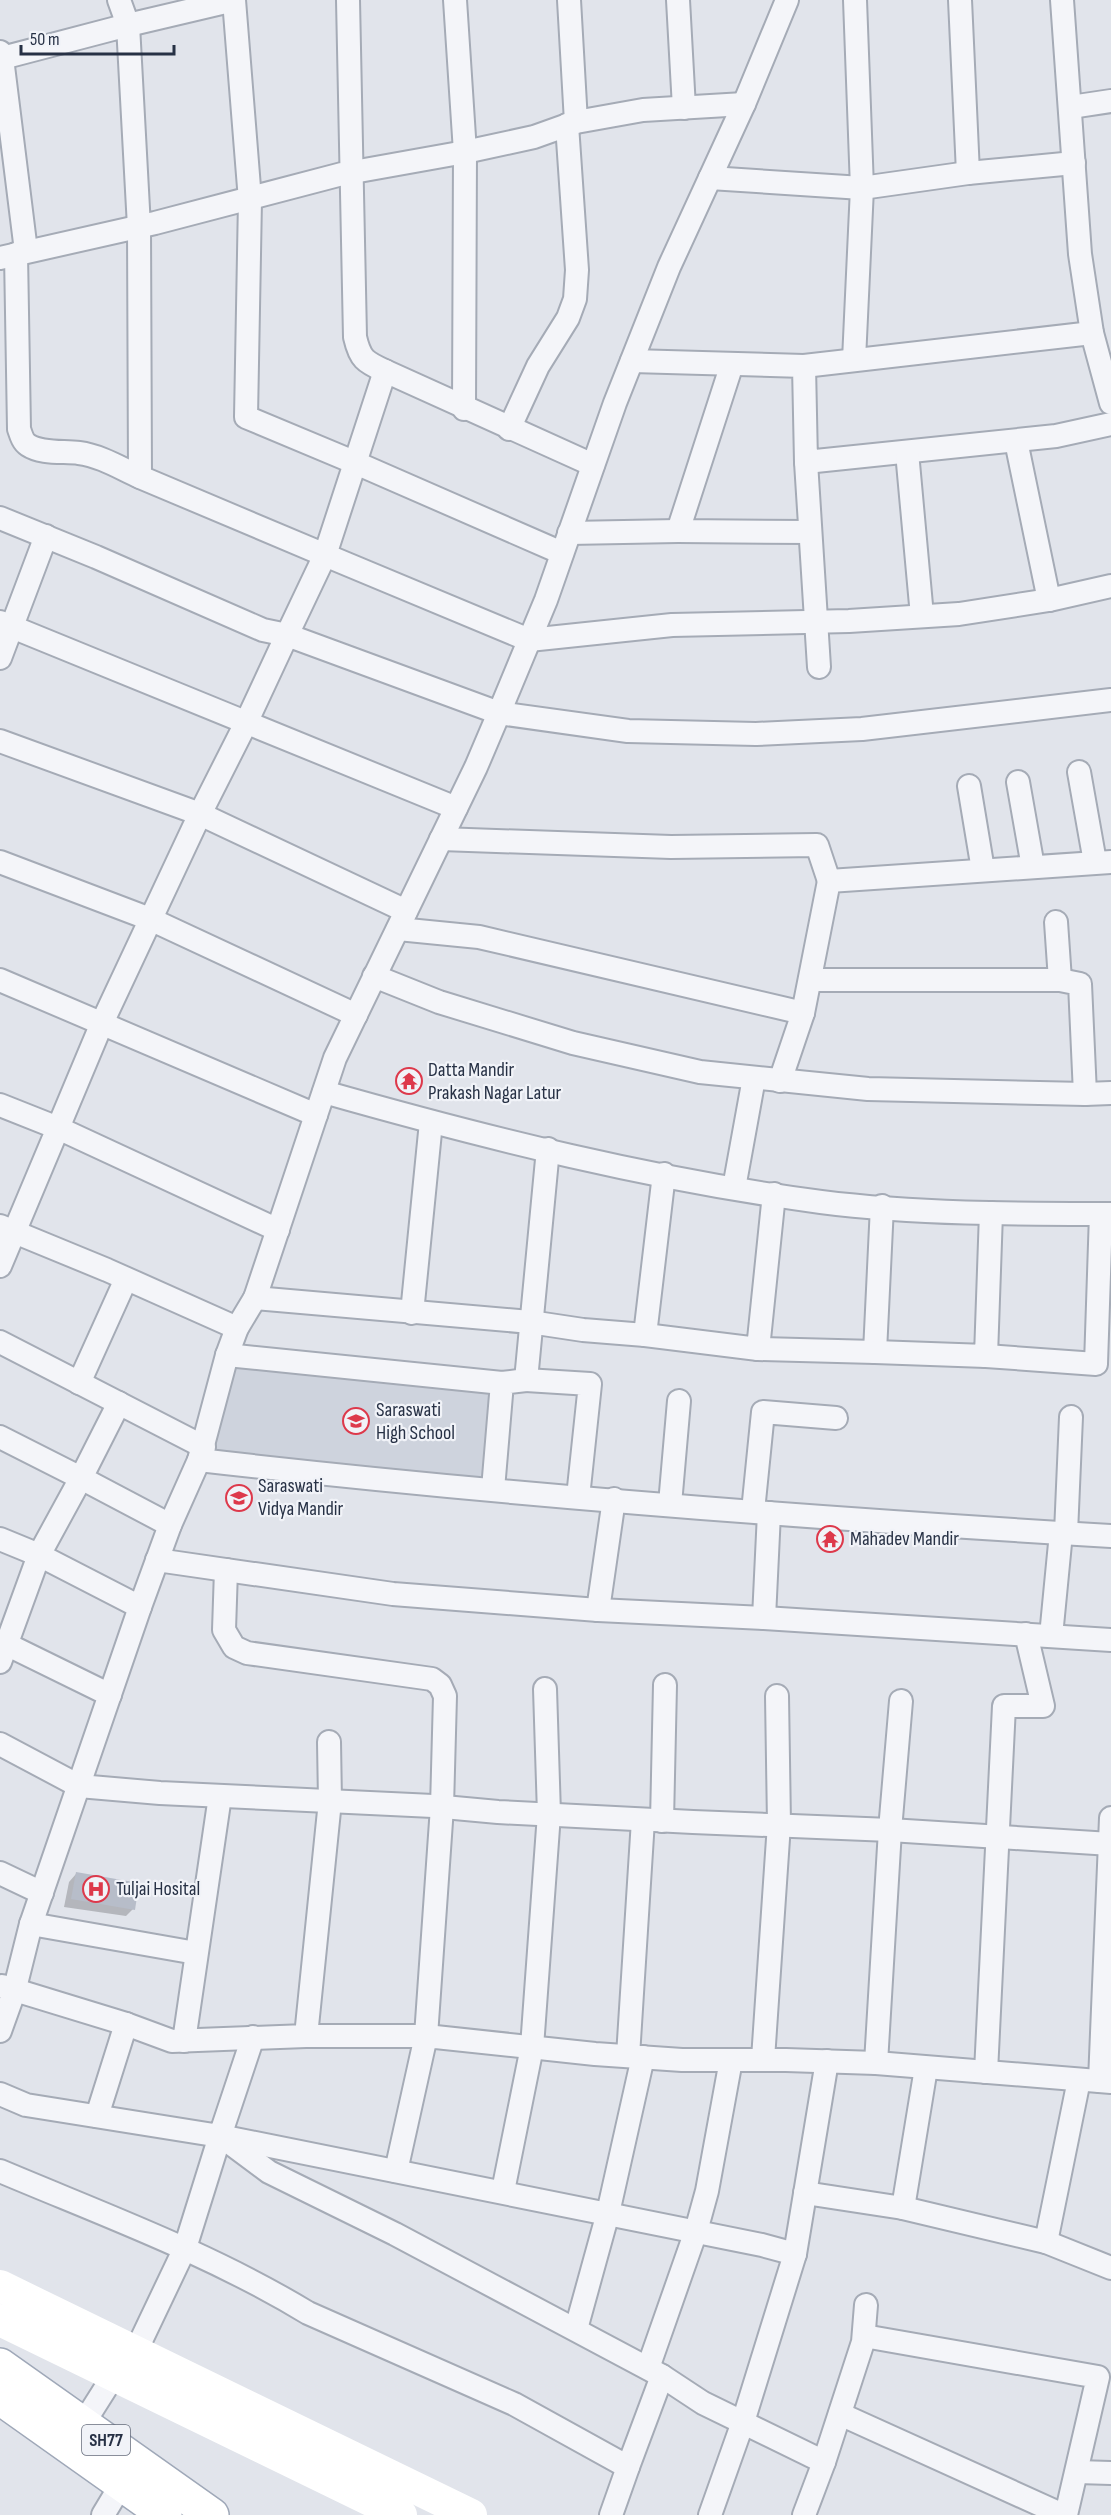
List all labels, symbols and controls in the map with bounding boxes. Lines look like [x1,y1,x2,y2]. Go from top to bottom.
scale bar [21,18,174,56]
text: 50 m [30,29,60,50]
place label: Datta Mandir Prakash Nagar Latur [428,1058,562,1105]
temple icon: Datta Mandir Prakash Nagar Latur [394,1066,424,1096]
place label: Saraswati High School [376,1398,455,1445]
school or university icon: Saraswati High School [341,1406,371,1436]
place label: Saraswati Vidya Mandir [258,1474,344,1521]
school or university icon: Saraswati Vidya Mandir [224,1483,254,1513]
temple icon: Mahadev Mandir [815,1524,845,1554]
place label: Mahadev Mandir [850,1527,959,1551]
hospital icon: Tuljai Hosital [81,1874,111,1904]
place label: Tuljai Hosital [116,1877,200,1901]
road number: SH77 [82,2425,130,2455]

